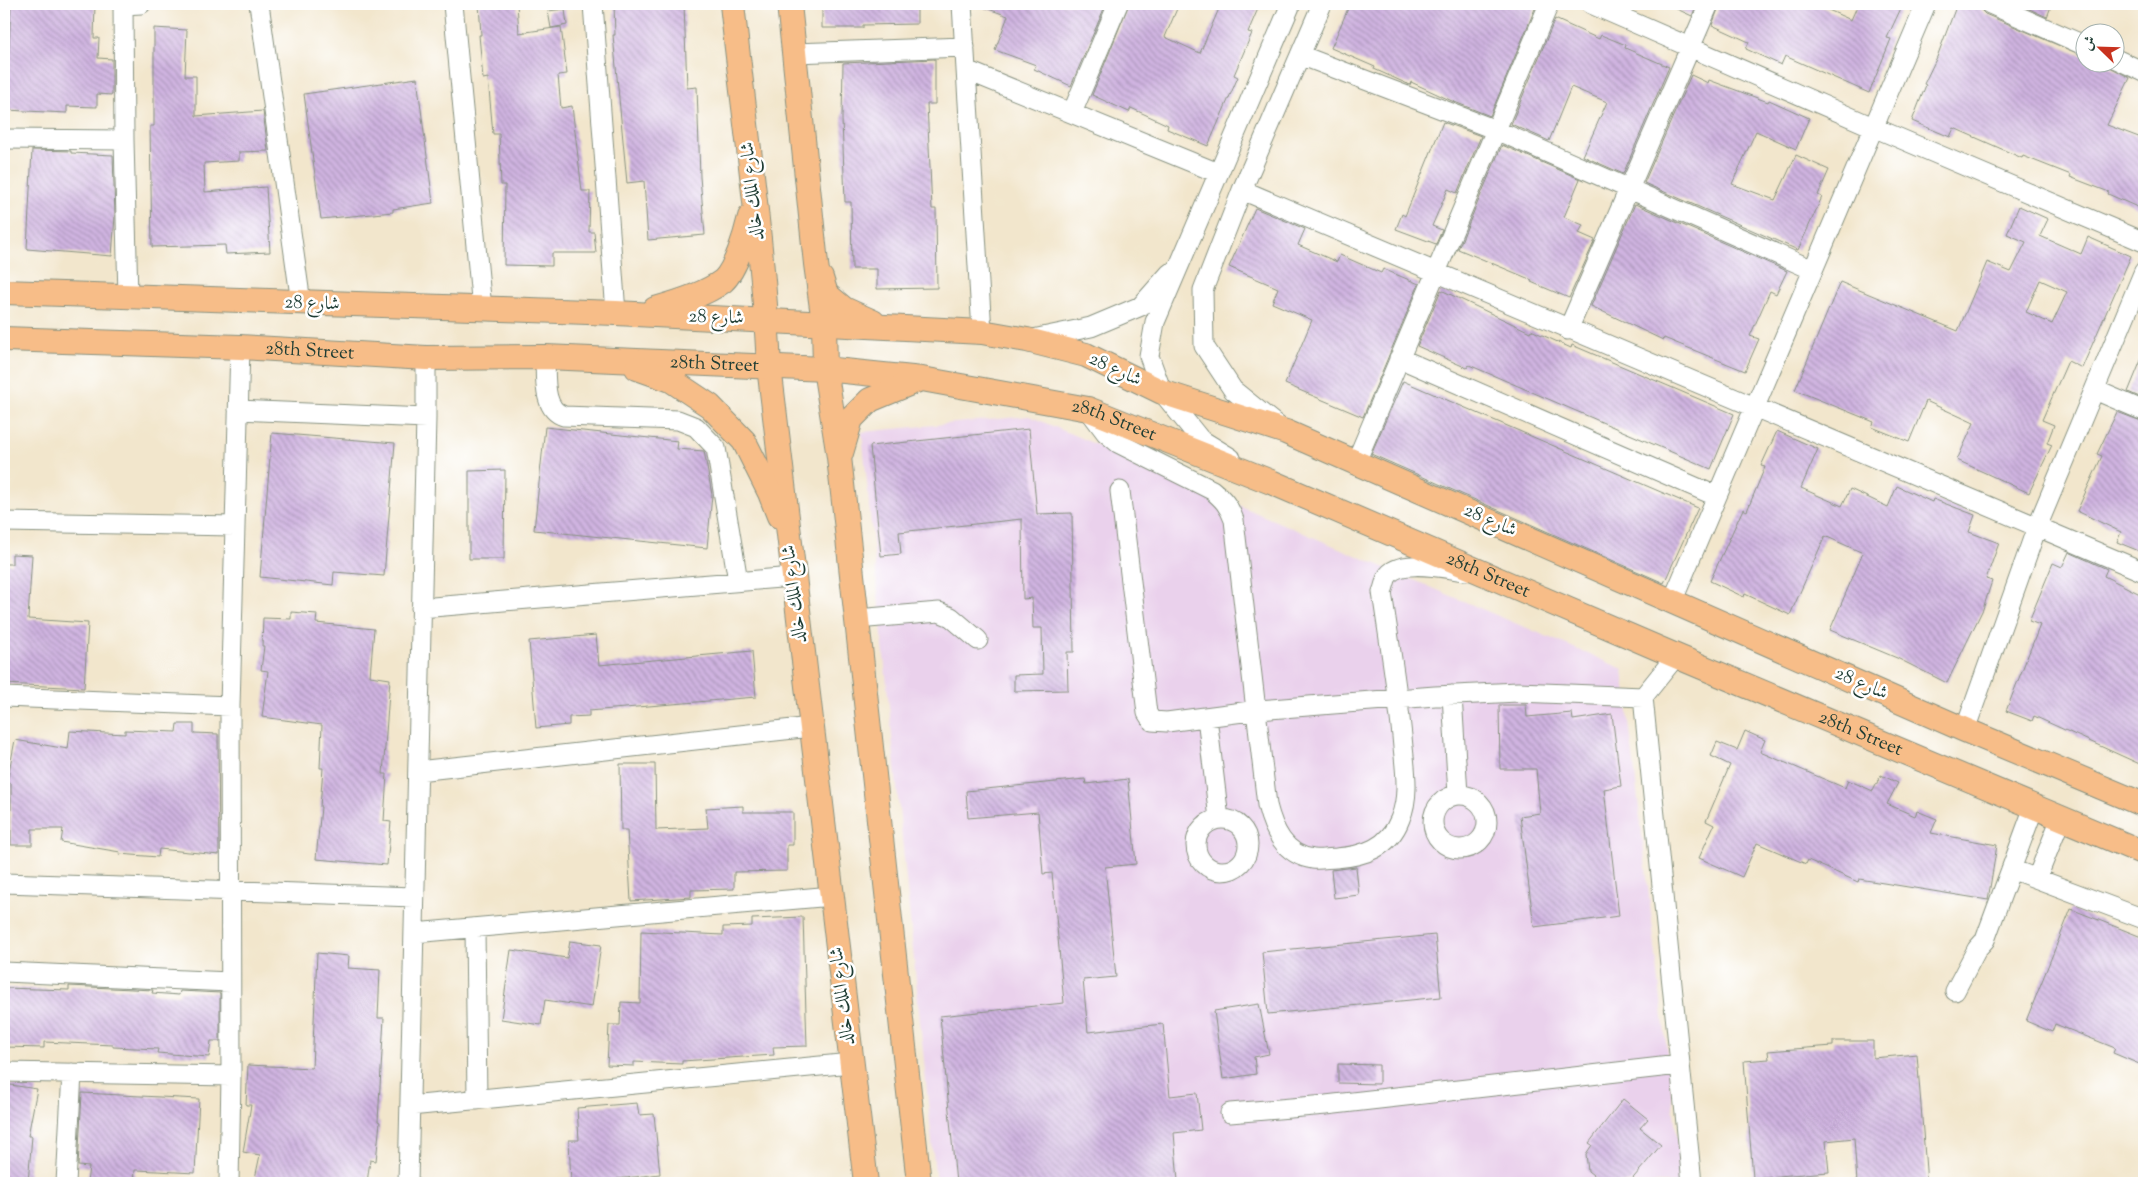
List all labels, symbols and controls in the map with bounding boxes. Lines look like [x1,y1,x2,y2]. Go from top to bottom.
north arrow [2076,22,2126,72]
text: ش [2078,33,2102,54]
street label: شارع الملك خالد [734,140,772,242]
street label: شارع 28 [284,290,340,318]
street label: شارع 28 [688,304,744,332]
street label: 28th Street [264,335,356,367]
street label: شارع 28 [1084,346,1146,394]
street label: 28th Street [669,349,760,380]
street label: 28th Street [1069,393,1161,449]
street label: شارع 28 [1459,497,1521,545]
street label: شارع الملك خالد [776,543,814,645]
street label: 28th Street [1442,545,1535,605]
street label: شارع 28 [1830,660,1892,708]
street label: 28th Street [1814,704,1907,764]
street label: شارع الملك خالد [824,945,862,1047]

